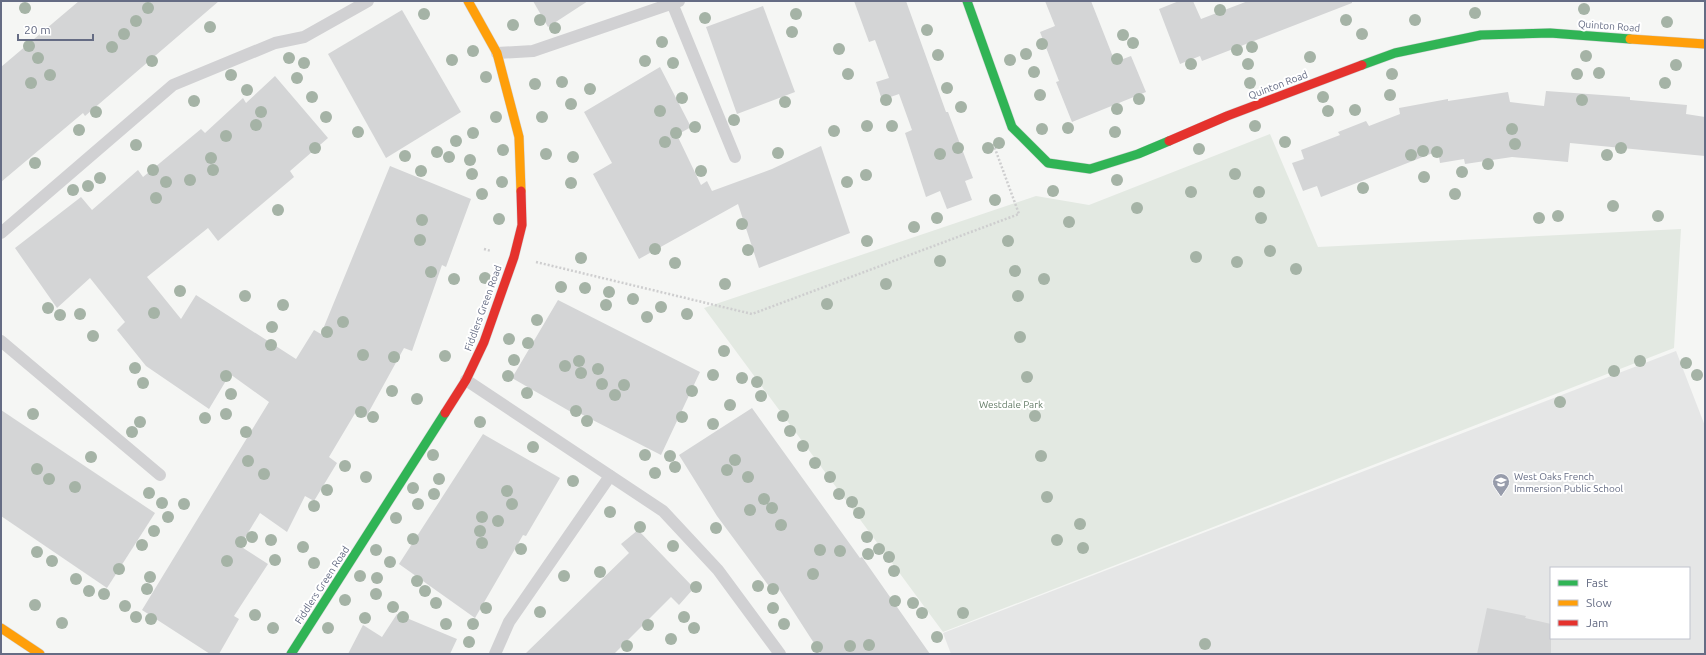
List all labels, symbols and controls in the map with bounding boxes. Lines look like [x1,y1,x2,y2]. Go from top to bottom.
scale bar [18,16,93,42]
street label: Quinton Road [1577,18,1641,34]
text: 20 m [24,23,51,36]
street label: Quinton Road [1247,69,1309,101]
street label: Fiddlers Green Road [462,263,504,352]
park label: Westdale Park [979,399,1043,410]
place label: West Oaks French Immersion Public School [1514,471,1624,494]
school or university icon: West Oaks French Immersion Public School [1491,472,1511,497]
street label: Fiddlers Green Road [293,544,351,626]
legend [1550,567,1690,639]
text: Fast [1586,576,1608,589]
text: Slow [1586,596,1612,609]
text: Jam [1586,616,1608,629]

